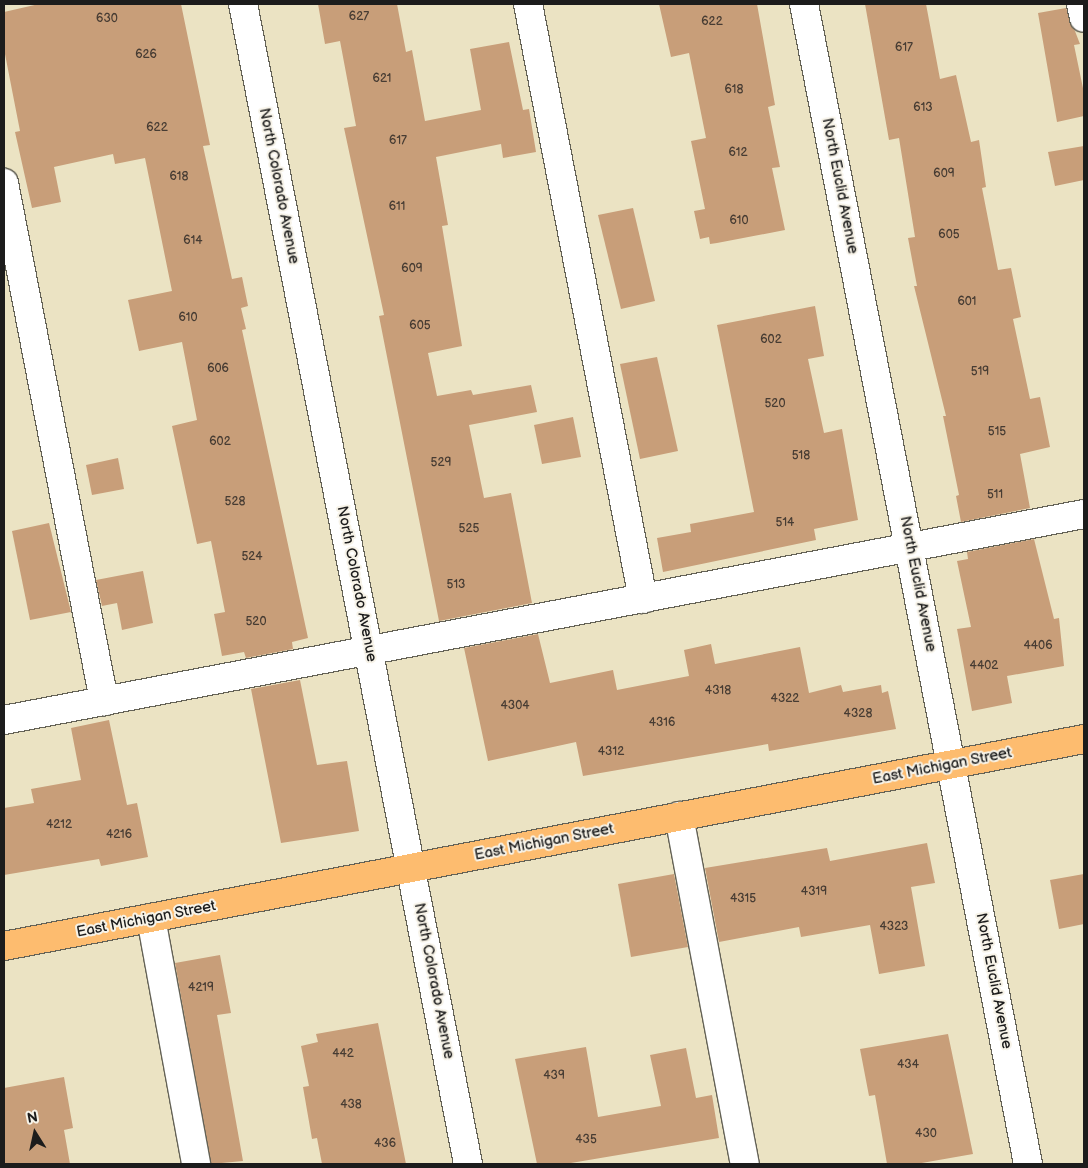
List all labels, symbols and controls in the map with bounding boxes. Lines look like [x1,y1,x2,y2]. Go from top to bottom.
house number: 627 [349,10,369,24]
house number: 630 [96,12,118,26]
house number: 622 [701,15,723,29]
house number: 617 [895,41,913,55]
house number: 626 [135,48,157,62]
house number: 621 [373,72,391,86]
house number: 618 [725,83,743,97]
house number: 613 [913,101,933,115]
street label: North Colorado Avenue [255,107,303,265]
street label: North Euclid Avenue [818,117,862,255]
house number: 622 [146,121,168,135]
house number: 617 [389,134,407,148]
house number: 612 [728,146,748,160]
house number: 609 [933,167,955,181]
house number: 618 [170,170,188,184]
house number: 611 [389,200,405,214]
house number: 610 [729,214,749,228]
house number: 605 [938,228,960,242]
house number: 614 [183,234,203,248]
house number: 609 [401,262,423,276]
house number: 601 [957,295,977,309]
house number: 610 [178,311,198,325]
house number: 605 [409,319,431,333]
house number: 602 [760,333,782,347]
house number: 606 [207,362,229,376]
house number: 519 [971,365,989,379]
house number: 520 [764,397,786,411]
house number: 515 [988,425,1006,439]
house number: 602 [209,435,231,449]
house number: 518 [792,449,810,463]
house number: 529 [431,456,451,470]
house number: 511 [987,488,1003,502]
house number: 528 [225,495,245,509]
street label: North Colorado Avenue [333,505,381,663]
street label: North Euclid Avenue [896,515,940,653]
house number: 514 [776,516,794,530]
house number: 525 [459,522,479,536]
house number: 524 [241,550,263,564]
house number: 513 [447,578,465,592]
house number: 520 [245,615,267,629]
house number: 4406 [1023,639,1053,653]
house number: 4402 [970,659,998,673]
house number: 4318 [705,684,731,698]
house number: 4322 [771,692,799,706]
house number: 4304 [500,699,530,713]
house number: 4328 [844,707,872,721]
house number: 4316 [649,716,675,730]
street label: East Michigan Street [871,744,1013,788]
house number: 4312 [598,745,624,759]
house number: 4212 [46,818,72,832]
street label: East Michigan Street [473,820,615,864]
house number: 4216 [106,828,132,842]
house number: 4319 [801,885,827,899]
house number: 4315 [730,892,756,906]
street label: East Michigan Street [75,897,217,941]
street label: North Colorado Avenue [410,902,458,1060]
street label: North Euclid Avenue [972,912,1016,1050]
house number: 4323 [880,920,908,934]
house number: 4219 [188,981,214,995]
house number: 442 [332,1047,354,1061]
house number: 434 [897,1058,919,1072]
house number: 439 [543,1069,565,1083]
house number: 438 [340,1098,362,1112]
north arrow [10,1108,60,1158]
text: N [26,1108,39,1127]
house number: 430 [915,1127,937,1141]
house number: 435 [575,1133,597,1147]
house number: 436 [374,1137,396,1151]

